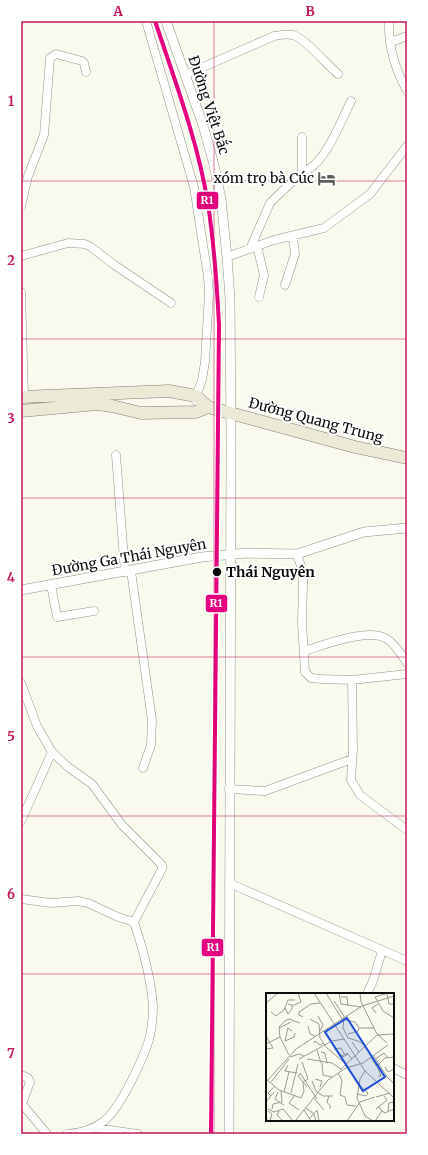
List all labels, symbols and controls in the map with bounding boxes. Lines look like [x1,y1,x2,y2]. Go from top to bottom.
text: A [112,3,123,20]
text: B [305,3,315,20]
street label: Đường Việt Bắc [185,53,235,157]
text: 1 [8,93,14,110]
hotel icon: xóm trọ bà Cúc [317,168,337,188]
place label: xóm trọ bà Cúc [214,169,314,187]
line badge: R1 [196,191,219,210]
text: R1 [201,193,213,207]
text: 2 [7,252,15,269]
street label: Đường Quang Trung [247,393,386,447]
text: 3 [7,410,15,427]
street label: Đường Ga Thái Nguyên [50,535,208,579]
place label: Thái Nguyên [226,563,315,581]
marker: Thái Nguyên [211,566,223,578]
text: 4 [7,569,16,586]
line badge: R1 [205,594,228,613]
text: R1 [210,596,222,610]
text: 5 [7,728,15,745]
text: 6 [7,886,15,903]
line badge: R1 [201,938,224,957]
text: R1 [207,940,219,954]
inset map [266,993,394,1121]
text: 7 [7,1045,15,1062]

